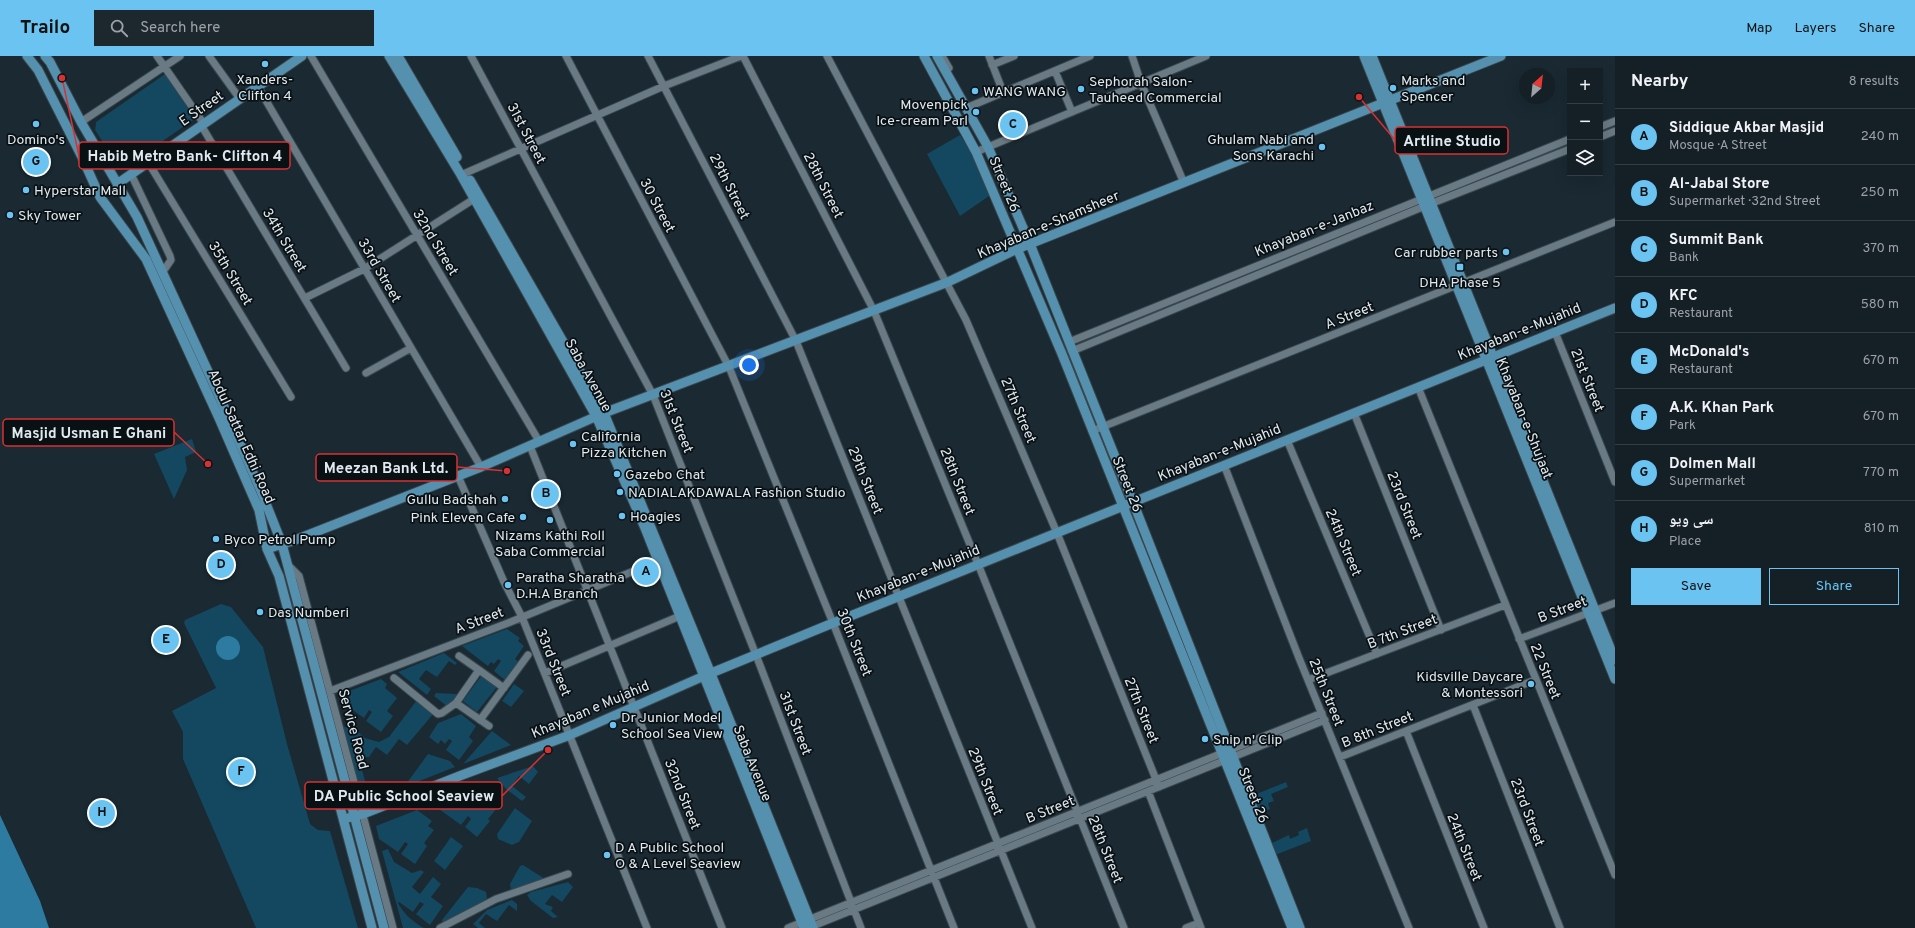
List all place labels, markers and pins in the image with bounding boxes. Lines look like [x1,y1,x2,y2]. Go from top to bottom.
marker: Xanders- Clifton 4 [260,59,270,69]
place label: Xanders- Clifton 4 [237,72,293,105]
place label: Marks and Spencer [1401,73,1465,106]
place label: Sephorah Salon- Tauheed Commercial [1089,74,1222,107]
marker: Marks and Spencer [1388,83,1398,93]
place label: WANG WANG [983,84,1066,101]
marker: Sephorah Salon- Tauheed Commercial [1076,84,1086,94]
marker: WANG WANG [970,86,980,96]
place label: Movenpick Ice-cream Parl [876,97,968,130]
marker: Movenpick Ice-cream Parl [971,107,981,117]
pin: C [1000,110,1026,140]
marker: Domino's [31,119,41,129]
callout: Artline Studio [1395,127,1508,154]
place label: Domino's [7,132,65,149]
place label: Ghulam Nabi and Sons Karachi [1207,132,1314,165]
callout: Habib Metro Bank- Clifton 4 [79,142,290,169]
marker: Ghulam Nabi and Sons Karachi [1317,142,1327,152]
pin: G [23,147,49,177]
place label: Hyperstar Mall [34,183,126,200]
marker: Hyperstar Mall [21,185,31,195]
place label: Sky Tower [18,208,82,225]
marker: Sky Tower [5,210,15,220]
place label: Car rubber parts [1394,245,1498,262]
marker: Car rubber parts [1501,247,1511,257]
marker: DHA Phase 5 [1455,262,1465,272]
place label: DHA Phase 5 [1419,275,1501,292]
callout: Masjid Usman E Ghani [3,419,174,446]
place label: California Pizza Kitchen [581,429,667,462]
marker: California Pizza Kitchen [568,439,578,449]
callout: Meezan Bank Ltd. [316,454,457,481]
place label: Gazebo Chat [625,467,705,484]
marker: Gazebo Chat [612,469,622,479]
pin: B [533,479,559,509]
place label: NADIALAKDAWALA Fashion Studio [628,485,846,502]
marker: NADIALAKDAWALA Fashion Studio [615,487,625,497]
place label: Gullu Badshah [406,492,497,509]
marker: Gullu Badshah [500,494,510,504]
place label: Hoagies [630,509,681,526]
place label: Pink Eleven Cafe [411,510,515,527]
marker: Hoagies [617,511,627,521]
marker: Pink Eleven Cafe [518,512,528,522]
marker: Nizams Kathi Roll Saba Commercial [545,515,555,525]
place label: Nizams Kathi Roll Saba Commercial [495,528,605,561]
place label: Byco Petrol Pump [224,532,336,549]
marker: Byco Petrol Pump [211,534,221,544]
pin: D [208,550,234,580]
pin: A [633,557,659,587]
place label: Paratha Sharatha D.H.A Branch [516,570,625,603]
marker: Paratha Sharatha D.H.A Branch [503,580,513,590]
place label: Das Numberi [268,605,349,622]
marker: Das Numberi [255,607,265,617]
pin: E [153,625,179,655]
place label: Kidsville Daycare & Montessori [1416,669,1523,702]
marker: Kidsville Daycare & Montessori [1526,679,1536,689]
place label: Dr Junior Model School Sea View [621,710,723,743]
marker: Dr Junior Model School Sea View [608,720,618,730]
place label: Snip n' Clip [1213,732,1282,749]
marker: Snip n' Clip [1200,734,1210,744]
pin: F [228,757,254,787]
callout: DA Public School Seaview [305,782,502,809]
pin: H [89,798,115,828]
place label: D A Public School O & A Level Seaview [615,840,741,873]
marker: D A Public School O & A Level Seaview [602,850,612,860]

